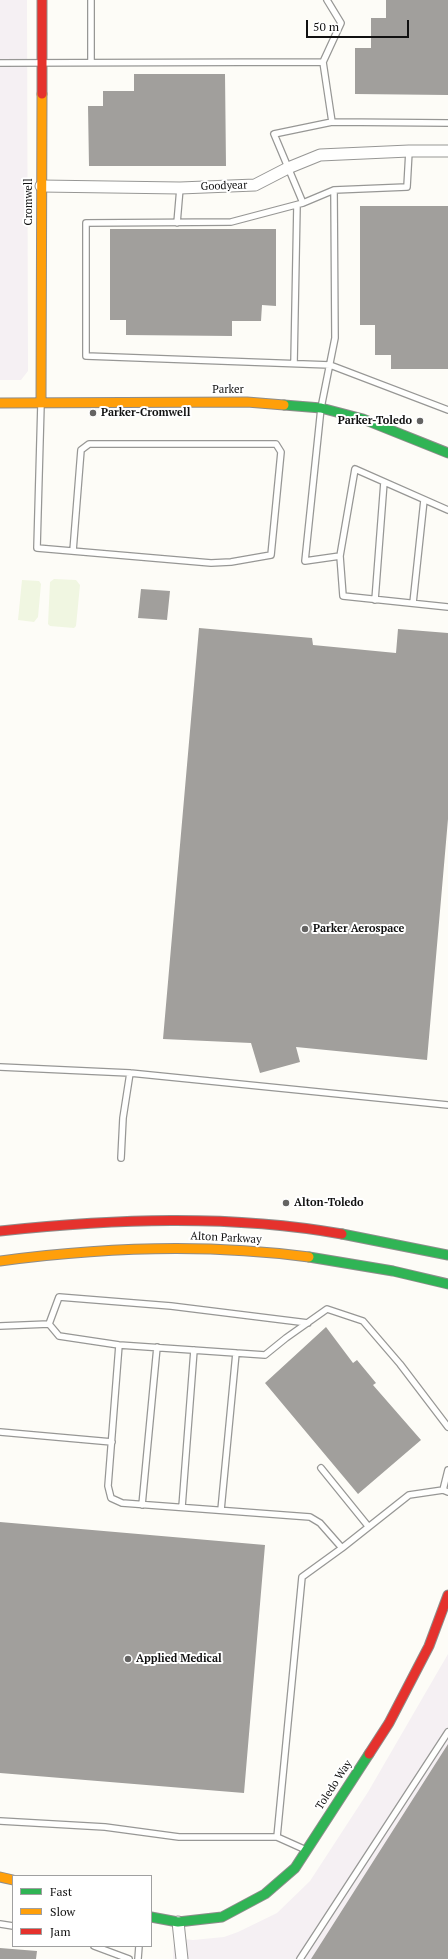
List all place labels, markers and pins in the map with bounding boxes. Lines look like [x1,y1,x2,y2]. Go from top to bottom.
place label: Parker-Cromwell [101,406,190,420]
marker: Parker-Cromwell [88,408,98,418]
place label: Parker-Toledo [338,414,412,428]
marker: Parker-Toledo [415,416,425,426]
place label: Parker Aerospace [313,922,404,936]
marker: Parker Aerospace [300,924,310,934]
place label: Alton-Toledo [294,1196,364,1210]
marker: Alton-Toledo [281,1198,291,1208]
place label: Applied Medical [136,1652,222,1666]
marker: Applied Medical [123,1654,133,1664]

